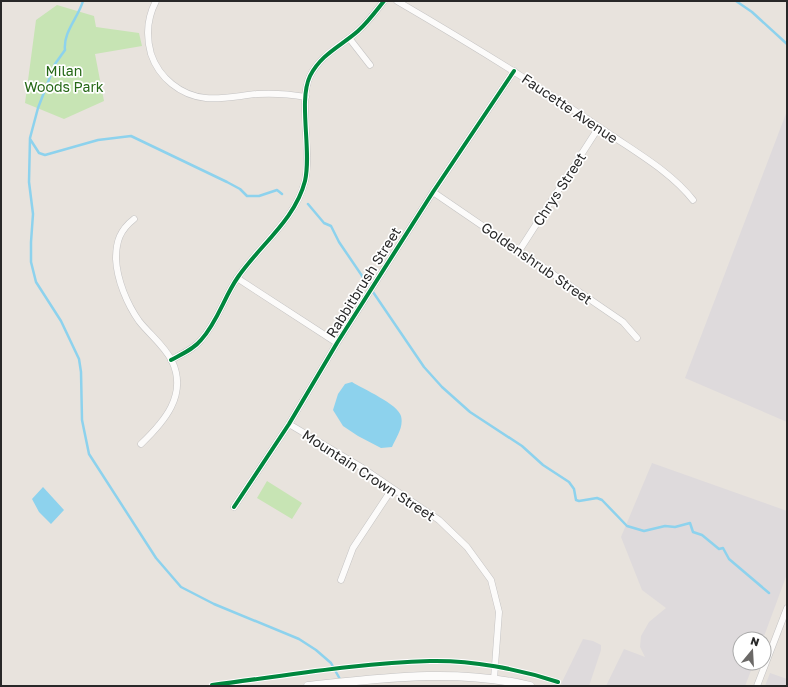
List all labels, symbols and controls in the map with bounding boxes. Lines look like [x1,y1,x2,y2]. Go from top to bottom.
park label: Milan Woods Park [24,62,104,95]
street label: Faucette Avenue [519,70,621,146]
street label: Chrys Street [529,149,589,229]
street label: Goldenshrub Street [478,218,596,308]
street label: Rabbitbrush Street [322,223,404,341]
street label: Mountain Crown Street [299,426,439,524]
north arrow [732,631,772,671]
text: N [749,634,761,648]

